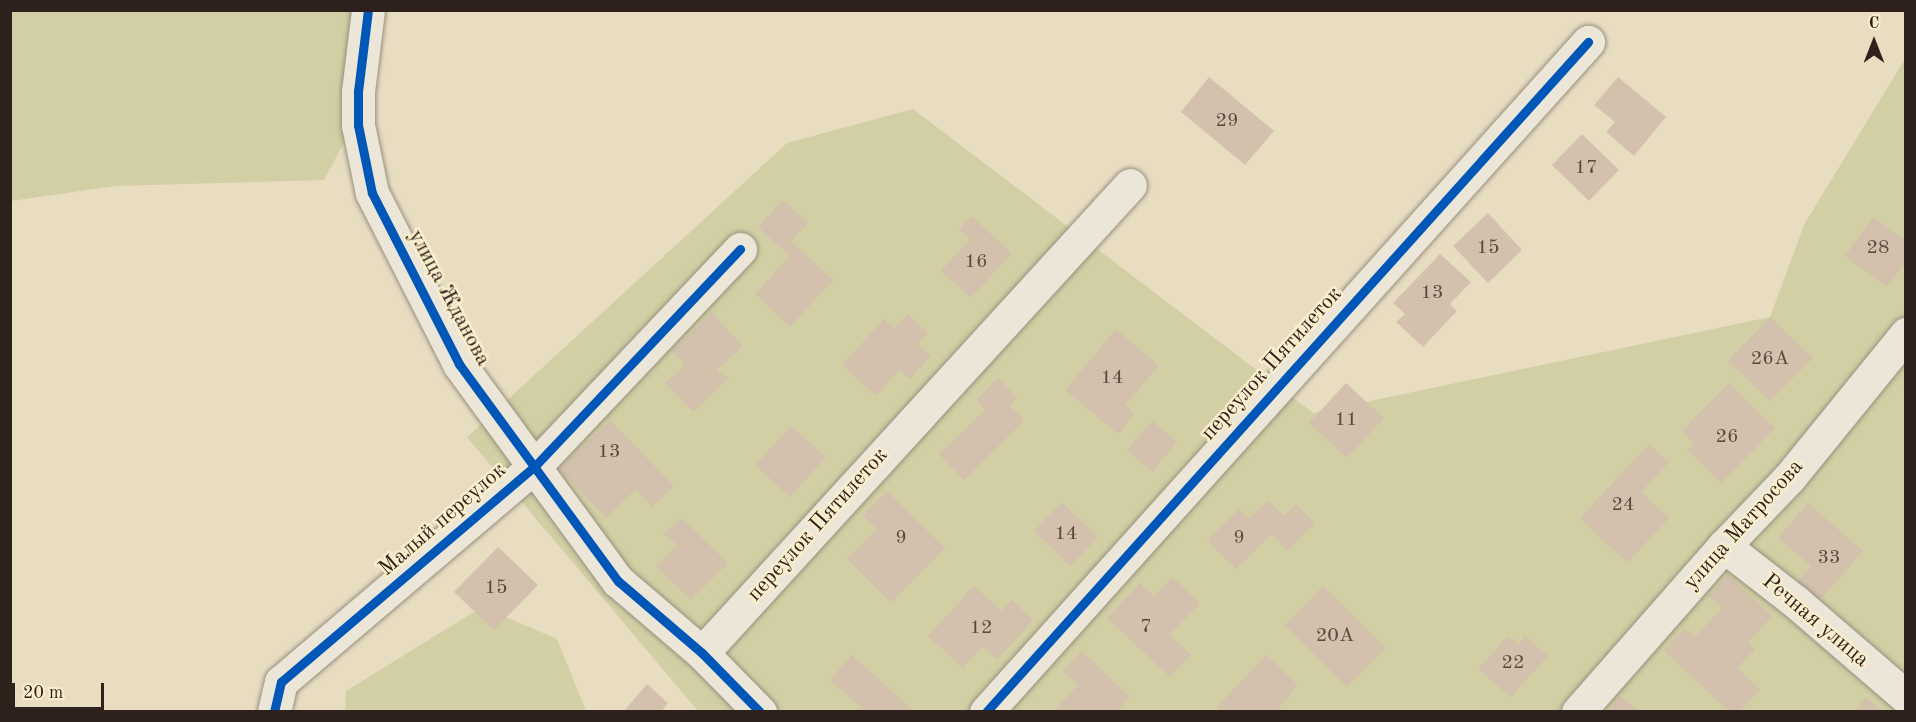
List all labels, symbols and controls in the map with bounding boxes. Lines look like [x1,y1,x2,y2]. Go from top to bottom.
north arrow [1844,12,1904,72]
text: С [1869,16,1879,32]
house number: 29 [1215,109,1239,133]
house number: 17 [1574,156,1598,180]
street label: улица Жданова [402,225,496,371]
house number: 15 [1476,236,1500,260]
house number: 28 [1866,236,1890,260]
house number: 16 [964,250,988,274]
house number: 13 [1420,281,1444,305]
street label: переулок Пятилеток [1196,282,1348,446]
house number: 26А [1751,347,1789,371]
house number: 14 [1100,366,1124,390]
house number: 11 [1334,408,1358,432]
house number: 26 [1715,425,1739,449]
house number: 13 [597,440,621,464]
street label: переулок Пятилеток [742,443,894,607]
street label: улица Матросова [1679,454,1809,596]
street label: Малый переулок [374,458,512,582]
house number: 24 [1611,493,1635,517]
house number: 14 [1054,522,1078,546]
house number: 9 [895,526,907,550]
house number: 9 [1233,526,1245,550]
house number: 33 [1817,546,1841,570]
street label: Речная улица [1756,569,1874,673]
house number: 15 [484,576,508,600]
house number: 7 [1140,615,1152,639]
house number: 12 [969,616,993,640]
house number: 20А [1316,624,1354,648]
house number: 22 [1501,651,1525,675]
scale bar [15,671,106,709]
text: 20 m [23,684,63,702]

